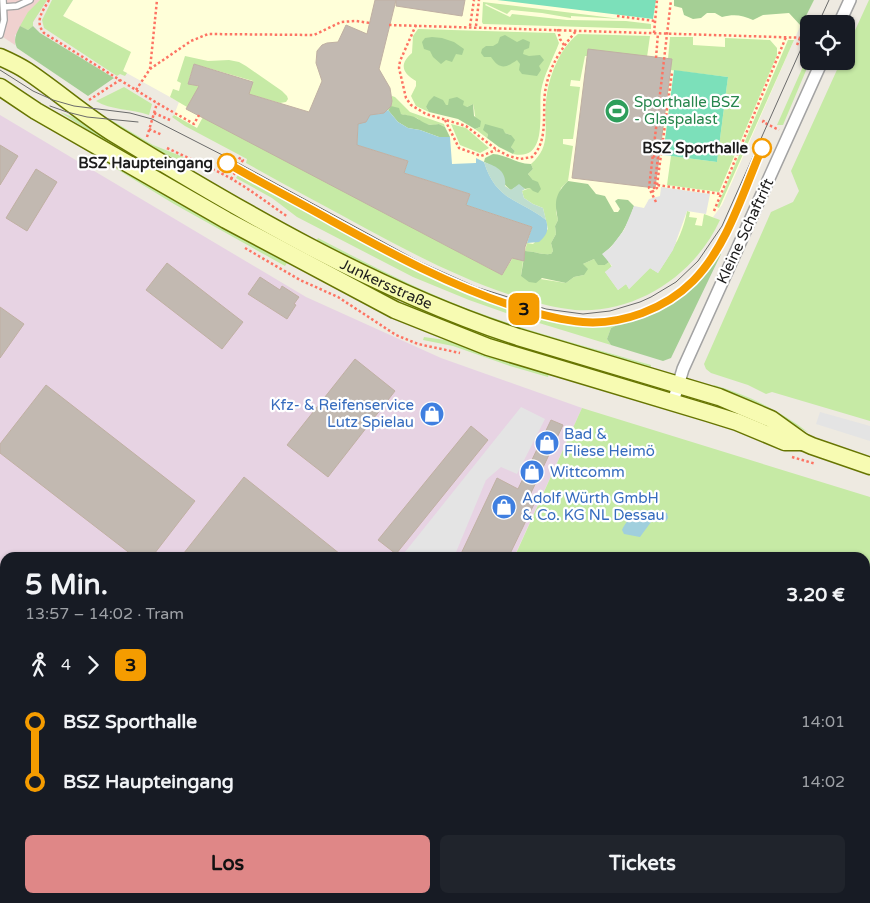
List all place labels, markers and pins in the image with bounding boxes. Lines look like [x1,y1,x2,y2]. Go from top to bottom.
place label: Sporthalle BSZ - Glaspalast [634,93,740,128]
sports icon: Sporthalle BSZ - Glaspalast [604,98,630,124]
marker: BSZ Sporthalle [752,138,772,158]
place label: BSZ Sporthalle [642,139,749,158]
marker: BSZ Haupteingang [217,153,237,173]
place label: BSZ Haupteingang [78,154,213,173]
place label: Kfz- & Reifenservice Lutz Spielau [270,396,414,431]
shop icon: Kfz- & Reifenservice Lutz Spielau [419,401,445,427]
place label: Bad & Fliese Heimö [564,425,655,460]
shop icon: Bad & Fliese Heimö [534,430,560,456]
shop icon: Wittcomm [519,459,545,485]
place label: Wittcomm [550,463,625,481]
place label: Adolf Würth GmbH & Co. KG NL Dessau [522,489,665,524]
shop icon: Adolf Würth GmbH & Co. KG NL Dessau [491,494,517,520]

